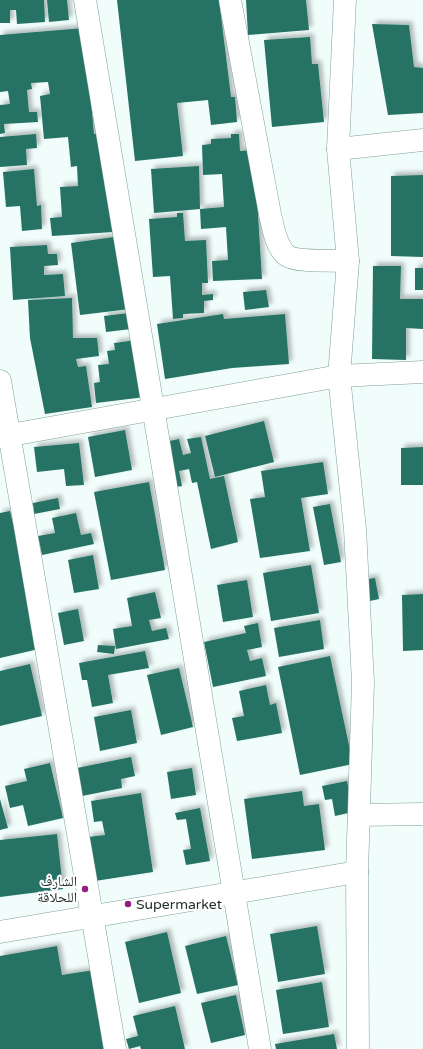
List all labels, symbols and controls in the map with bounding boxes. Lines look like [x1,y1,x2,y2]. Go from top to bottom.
place label: الشارف اللحلاقة [37,873,77,906]
marker: الشارف اللحلاقة [80,884,90,894]
place label: Supermarket [136,896,223,913]
marker: Supermarket [123,899,133,909]

